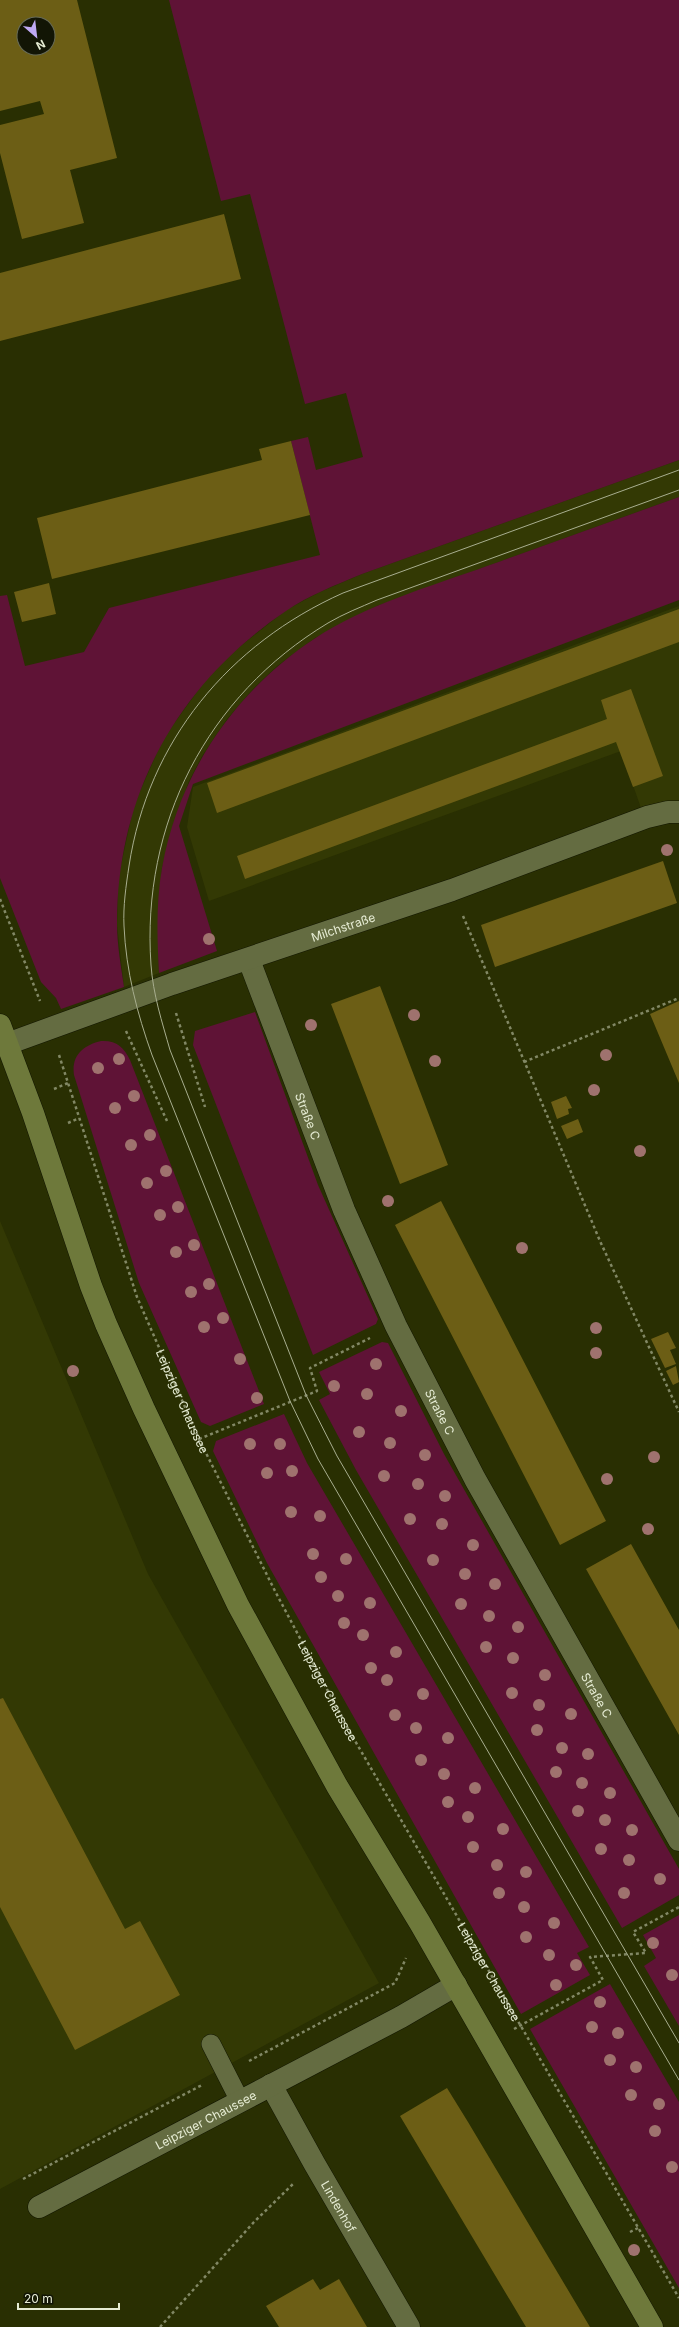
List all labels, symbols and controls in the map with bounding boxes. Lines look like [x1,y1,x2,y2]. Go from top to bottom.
north arrow [16,16,56,56]
text: N [34,37,48,53]
street label: Milchstraße [309,909,377,944]
street label: Straße C [293,1090,324,1142]
street label: Leipziger Chaussee [153,1347,212,1456]
street label: Straße C [422,1386,458,1437]
street label: Leipziger Chaussee [295,1638,361,1744]
street label: Straße C [578,1670,616,1721]
street label: Leipziger Chaussee [455,1919,524,2024]
street label: Leipziger Chaussee [152,2087,259,2152]
street label: Lindenhof [318,2178,360,2235]
scale bar [18,2285,119,2311]
text: 20 m [24,2291,53,2306]

